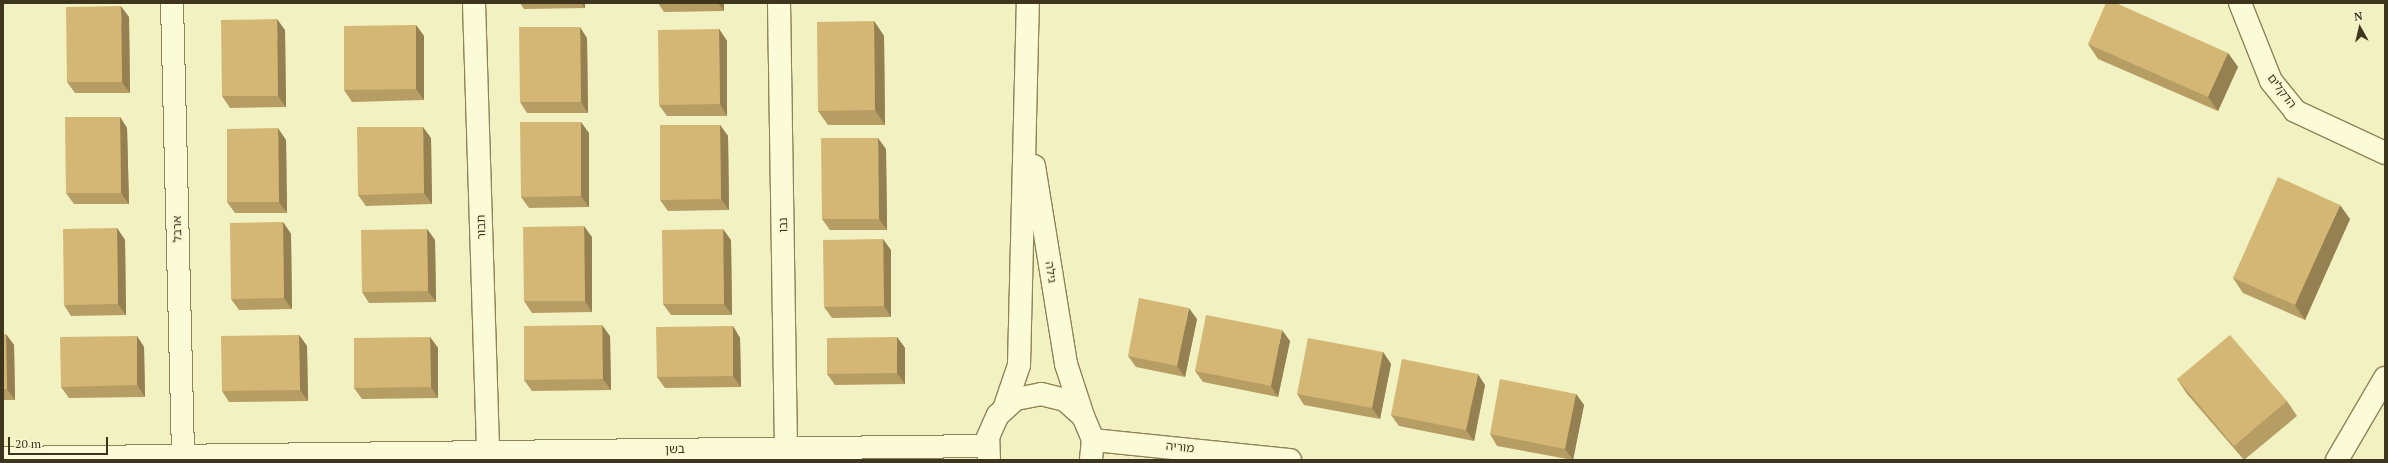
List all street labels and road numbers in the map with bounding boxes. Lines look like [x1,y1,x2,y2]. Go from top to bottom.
street label: הדקלים [2264,71,2300,111]
street label: תבור [473,214,489,240]
street label: ארבל [170,216,184,242]
street label: נבו [776,217,790,233]
street label: גילה [1042,260,1060,284]
street label: מוריה [1165,439,1195,455]
street label: בשן [665,442,685,456]

